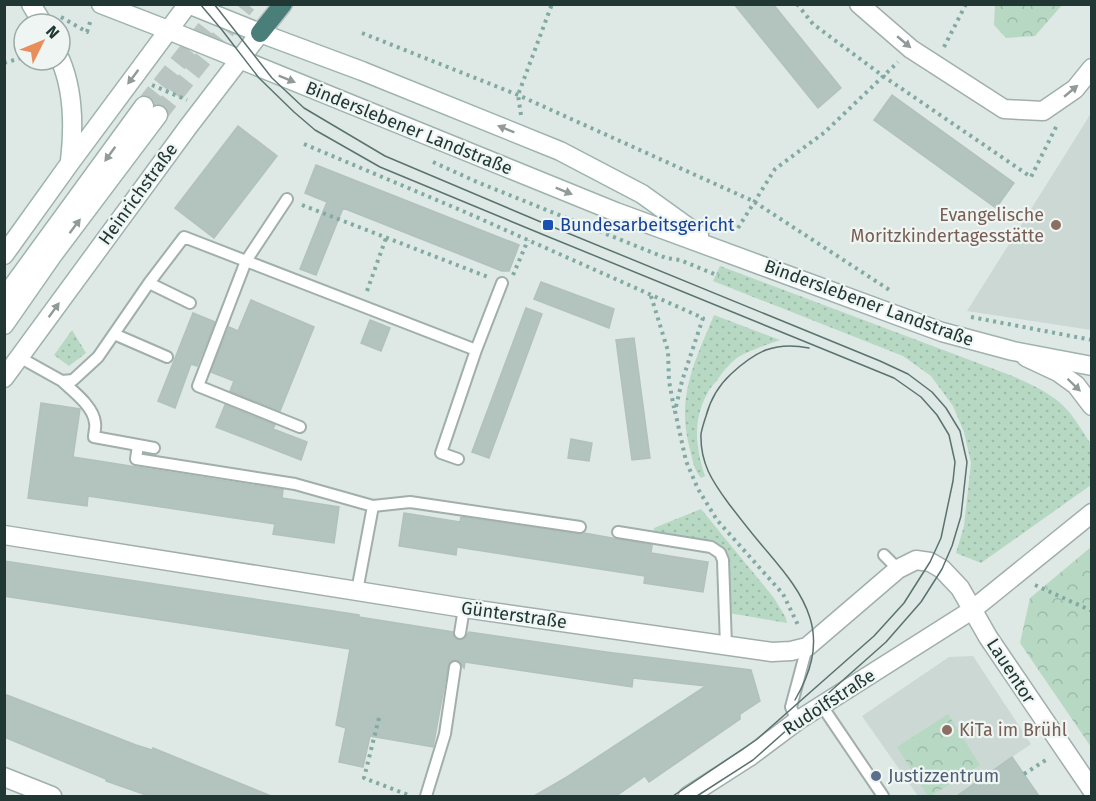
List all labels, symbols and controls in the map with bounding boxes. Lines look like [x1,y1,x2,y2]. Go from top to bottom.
north arrow [12,12,72,72]
text: N [42,22,63,42]
one-way arrow [896,36,912,49]
one-way arrow [128,70,140,85]
one-way arrow [278,75,296,84]
street label: Binderslebener Landstraße [302,76,516,180]
one-way arrow [1063,84,1079,97]
one-way arrow [496,123,514,133]
street label: Heinrichstraße [94,139,182,249]
one-way arrow [104,145,116,161]
one-way arrow [555,187,573,196]
place label: Evangelische Moritzkindertagesstätte [851,204,1044,247]
place label: Bundesarbeitsgericht [560,214,735,236]
marker: Bundesarbeitsgericht [541,218,555,232]
marker: Evangelische Moritzkindertagesstätte [1049,218,1063,232]
one-way arrow [69,219,81,235]
street label: Binderslebener Landstraße [761,255,977,351]
one-way arrow [47,302,60,318]
one-way arrow [1066,378,1081,392]
street label: Günterstraße [460,597,568,633]
street label: Lauentor [982,634,1040,708]
street label: Rudolfstraße [779,664,879,740]
place label: KiTa im Brühl [959,719,1067,741]
marker: KiTa im Brühl [940,723,954,737]
place label: Justizzentrum [888,765,999,787]
marker: Justizzentrum [869,769,883,783]

